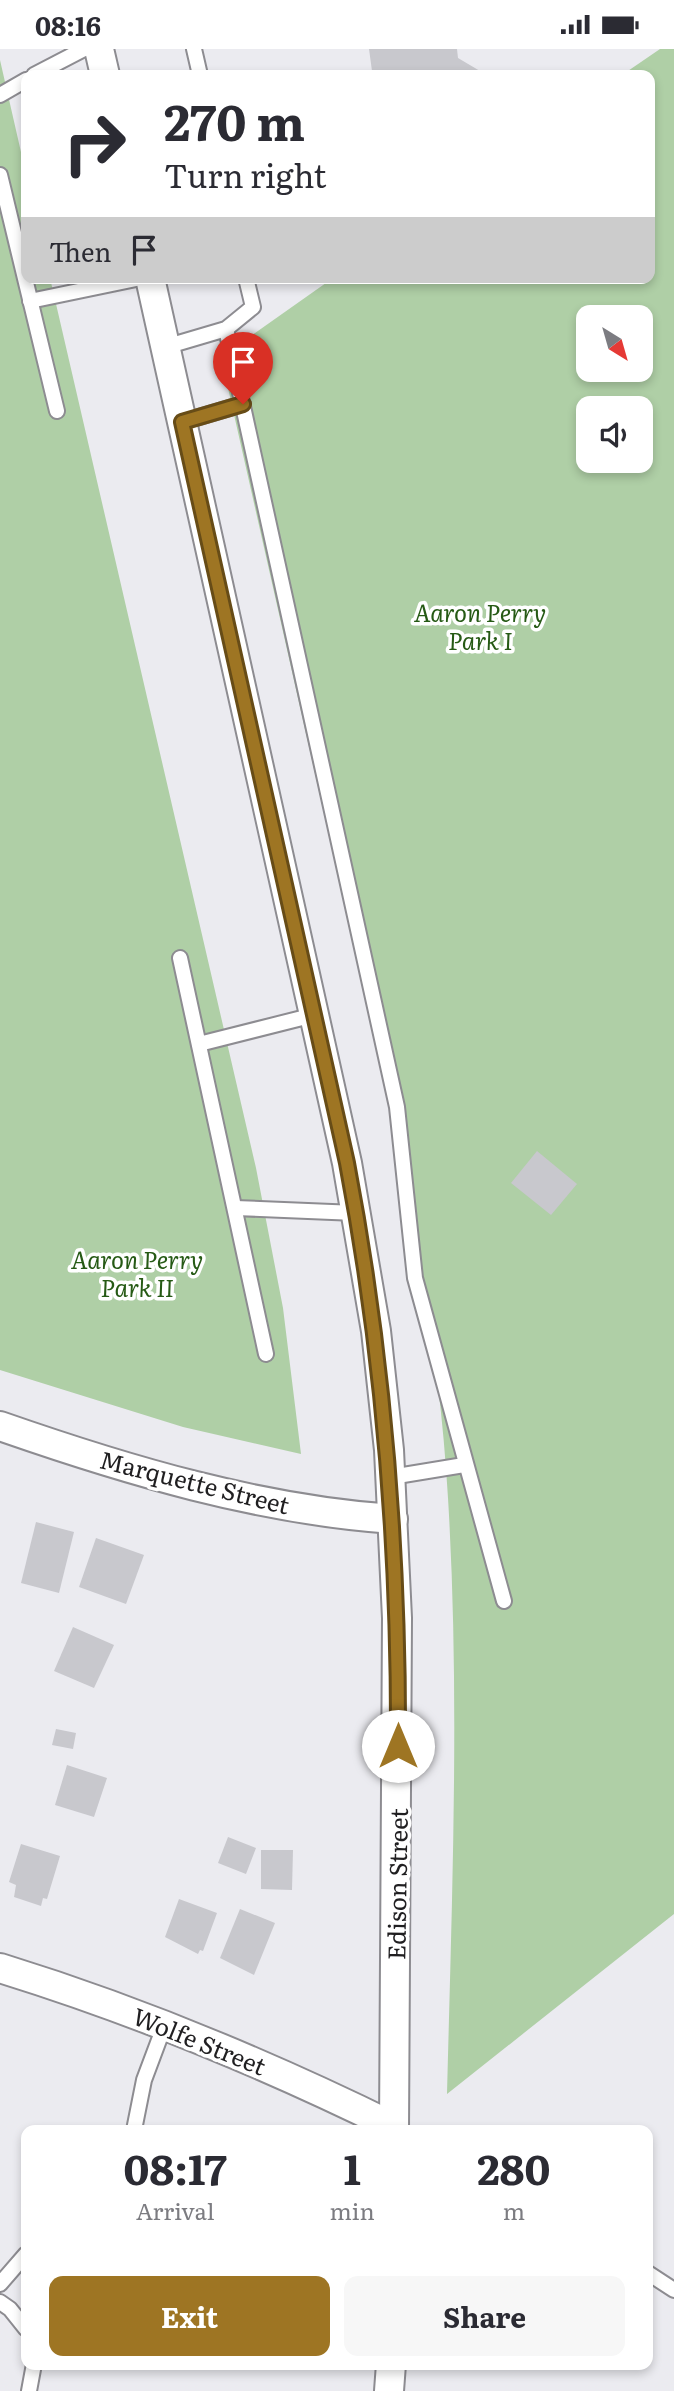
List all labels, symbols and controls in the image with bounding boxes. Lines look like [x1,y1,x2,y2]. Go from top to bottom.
text: 08:16 [35,5,101,44]
text: 270 m [164,83,305,156]
icon: right [49,98,140,189]
text: Turn right [164,150,326,198]
text: Then [49,231,111,270]
icon: arrive [125,231,163,269]
north arrow [576,305,653,381]
map controls [576,305,653,473]
pin [213,332,273,404]
icon: arrive [224,343,262,381]
button: sound [576,396,653,473]
park label: Aaron Perry Park I [414,594,546,657]
park label: Aaron Perry Park II [71,1241,203,1304]
street label: Marquette Street [97,1441,294,1522]
position arrow [361,1709,435,1783]
street label: Edison Street [377,1807,415,1960]
street label: Wolfe Street [128,1997,272,2083]
text: 08:17 [124,2136,227,2198]
text: 1 [343,2136,361,2198]
text: 280 [477,2136,550,2198]
text: Arrival [136,2193,215,2227]
text: min [330,2193,375,2227]
text: m [503,2193,525,2227]
button: Exit [49,2276,330,2356]
button: Share [344,2276,625,2356]

